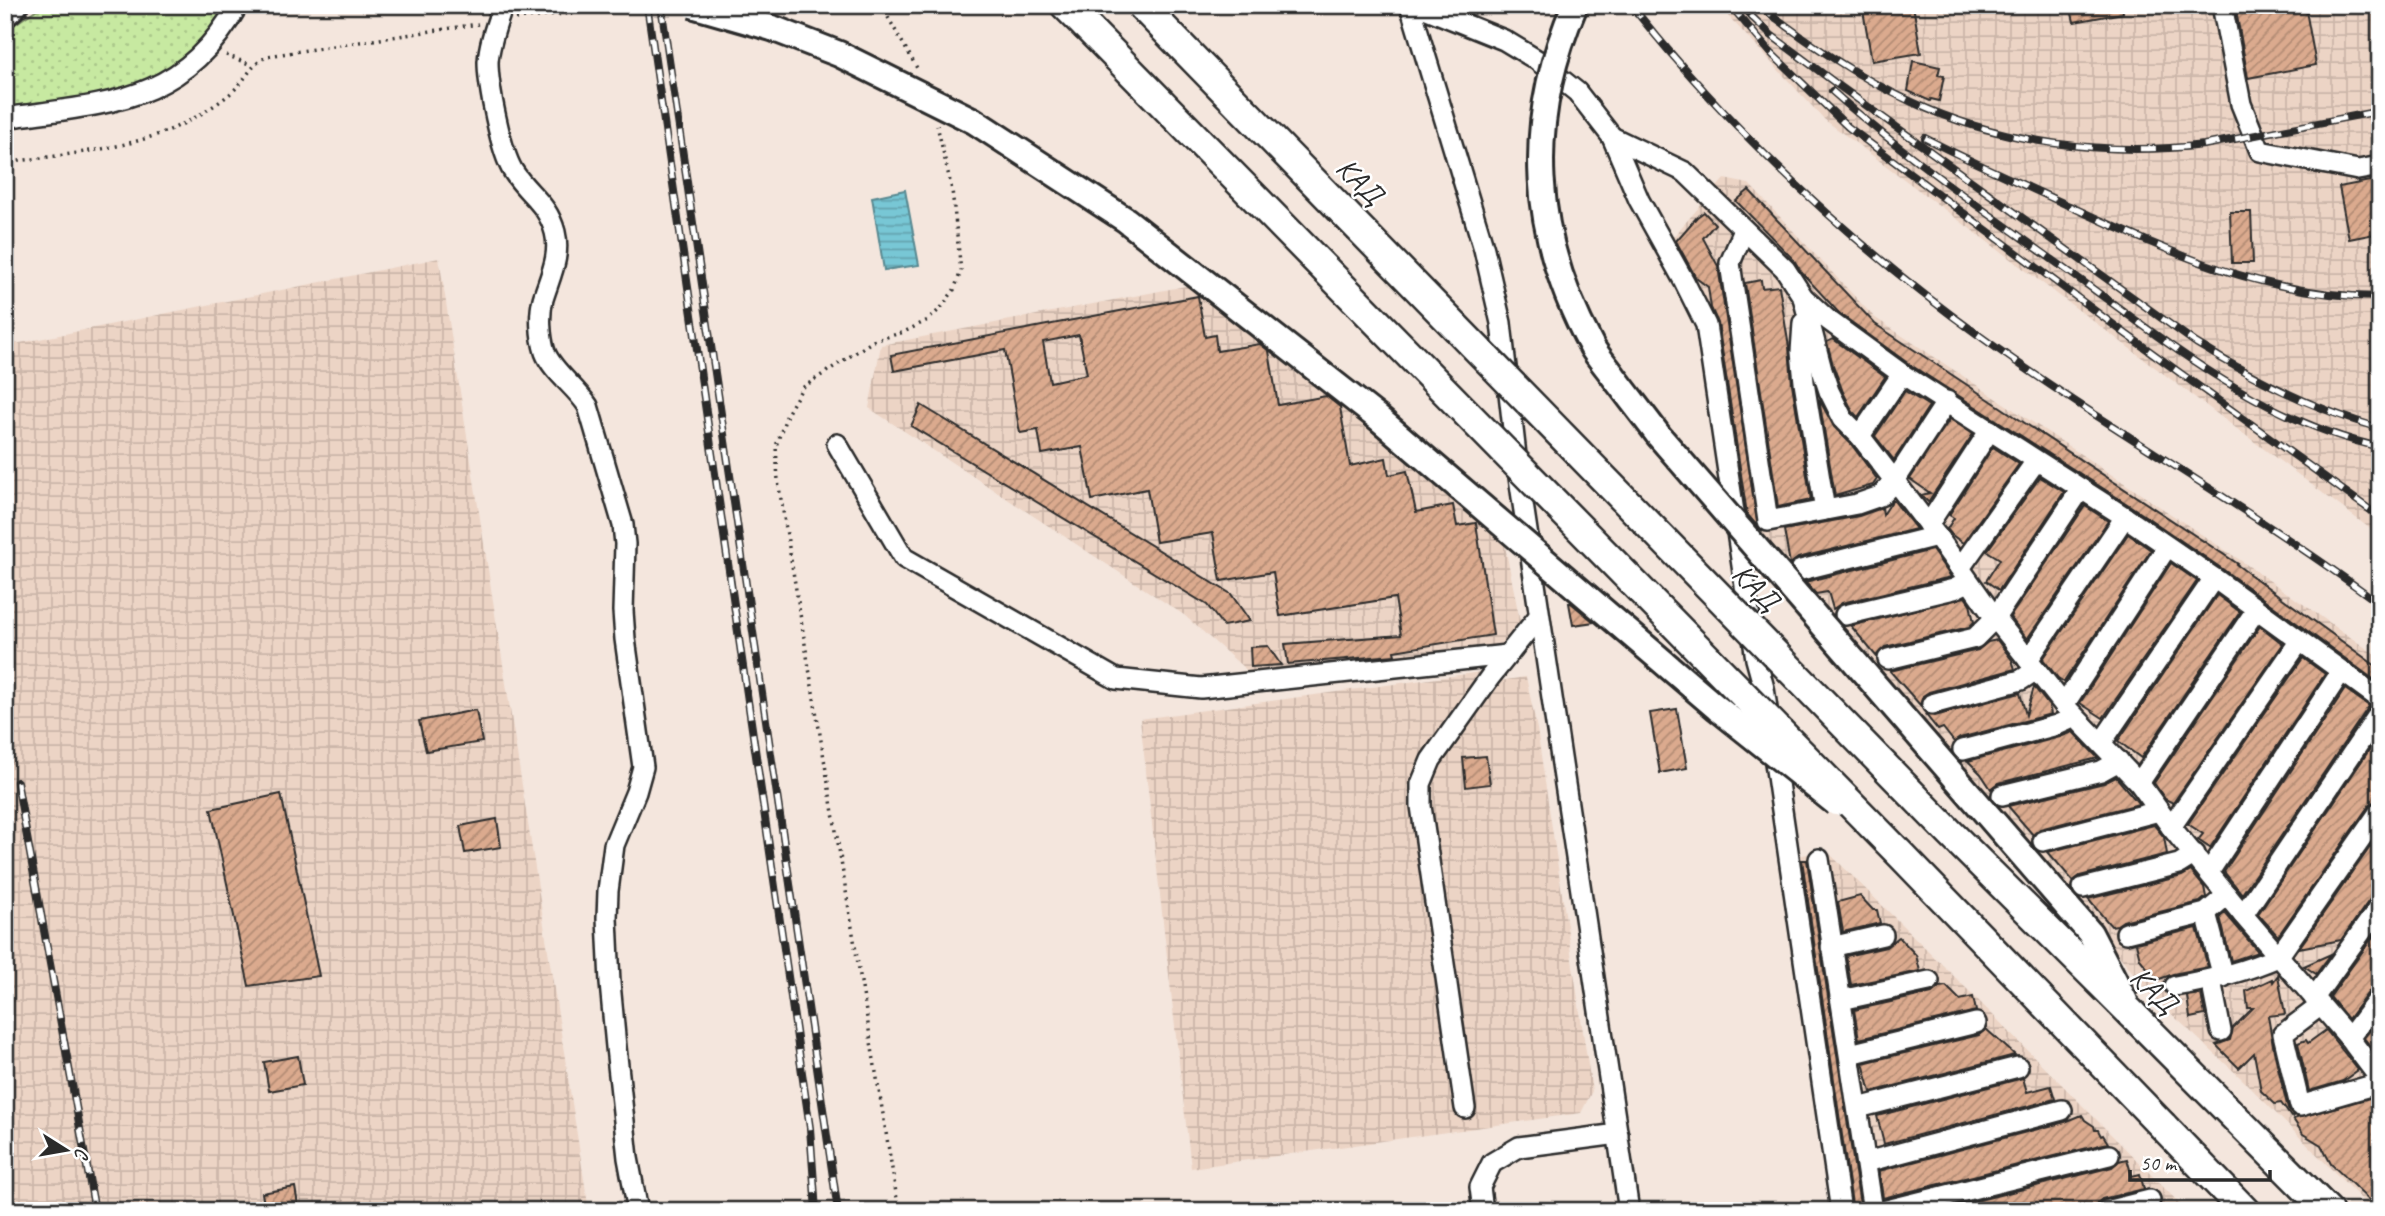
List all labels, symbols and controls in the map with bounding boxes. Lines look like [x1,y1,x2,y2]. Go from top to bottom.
street label: КАД [1328,149,1393,214]
street label: КАД [1724,555,1789,620]
street label: КАД [2122,958,2187,1023]
north arrow [32,1114,102,1184]
scale bar [2130,1139,2270,1183]
text: С [69,1146,94,1163]
text: 50 m [2140,1150,2178,1176]

